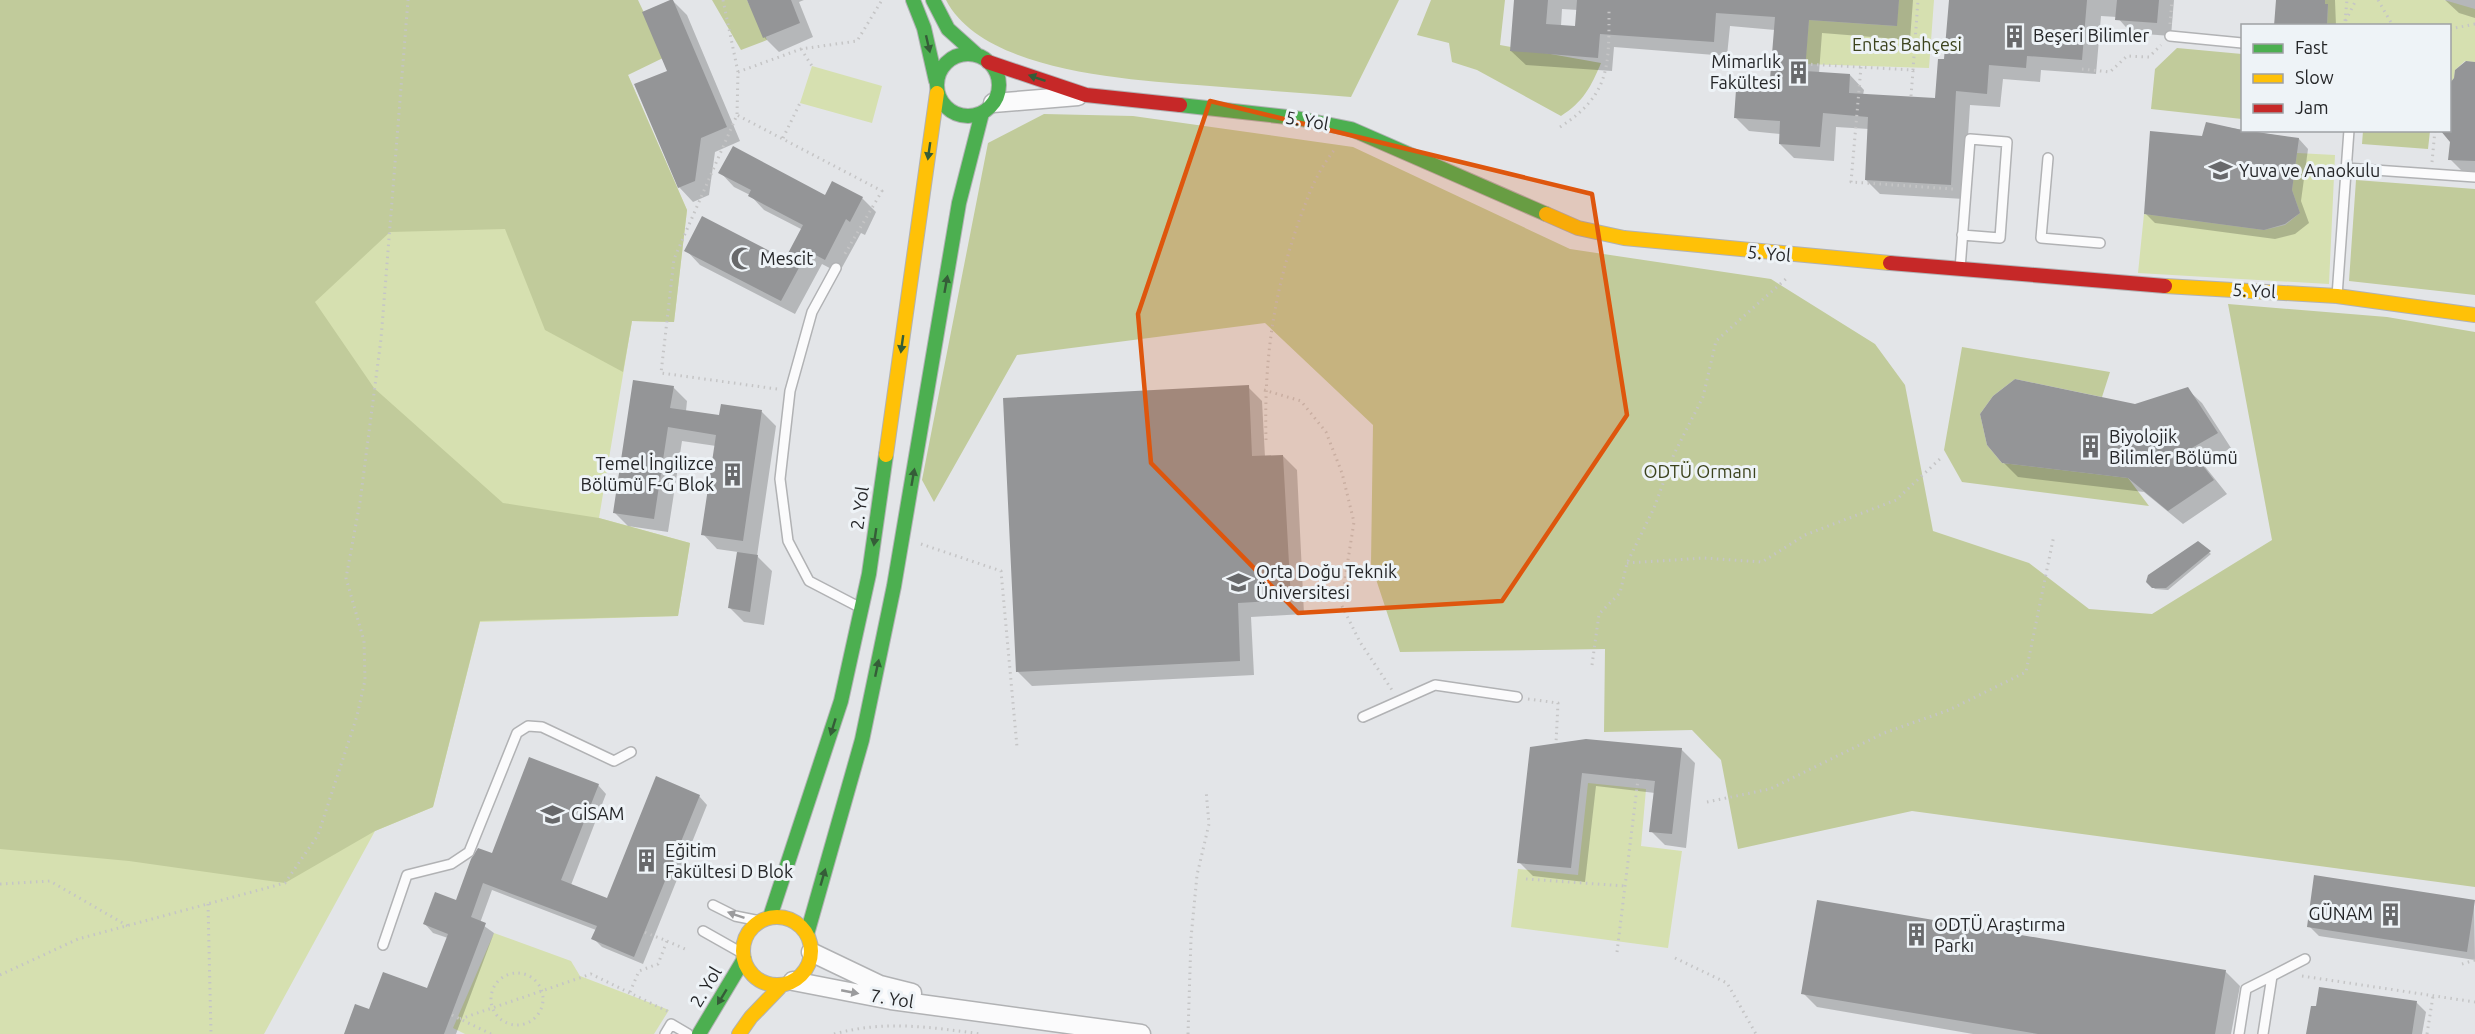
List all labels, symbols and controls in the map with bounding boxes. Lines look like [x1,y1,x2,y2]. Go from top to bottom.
building icon: Beşeri Bilimler [2002,23,2028,49]
legend [2241,24,2451,132]
place label: Beşeri Bilimler [2033,25,2150,45]
park label: Entas Bahçesi [1852,34,1962,54]
one-way arrow [924,35,934,53]
text: Fast [2295,37,2328,57]
place label: Mimarlık Fakültesi [1710,51,1781,92]
building icon: Mimarlık Fakültesi [1786,59,1812,85]
text: Slow [2295,67,2334,87]
one-way arrow [1028,73,1046,83]
text: Jam [2295,97,2329,117]
street label: 5. Yol [1284,106,1331,134]
one-way arrow [924,141,933,160]
school or university icon: Yuva ve Anaokulu [2208,158,2234,184]
place label: Yuva ve Anaokulu [2239,160,2380,180]
street label: 5. Yol [1747,241,1792,265]
mosque icon: Mescit [729,246,755,272]
place label: Mescit [760,248,813,268]
one-way arrow [941,275,950,294]
street label: 5. Yol [2232,279,2277,301]
one-way arrow [897,334,906,353]
place label: Biyolojik Bilimler Bölümü [2109,426,2238,467]
building icon: Biyolojik Bilimler Bölümü [2078,434,2104,460]
place label: Temel İngilizce Bölümü F-G Blok [581,453,714,494]
building icon: Temel İngilizce Bölümü F-G Blok [719,461,745,487]
park label: ODTÜ Ormanı [1643,461,1757,481]
one-way arrow [909,467,918,486]
street label: 2. Yol [846,485,872,531]
one-way arrow [870,527,879,546]
place label: Orta Doğu Teknik Üniversitesi [1256,561,1397,602]
school or university icon: Orta Doğu Teknik Üniversitesi [1225,569,1251,595]
one-way arrow [873,659,882,678]
one-way arrow [828,718,837,736]
school or university icon: GİSAM [540,801,566,827]
place label: GİSAM [571,803,624,823]
place label: Eğitim Fakültesi D Blok [665,840,793,881]
building icon: Eğitim Fakültesi D Blok [634,848,660,874]
one-way arrow [819,868,828,886]
building icon: GÜNAM [2378,901,2404,927]
place label: GÜNAM [2309,903,2373,923]
one-way arrow [727,910,745,919]
place label: ODTÜ Araştırma Parkı [1934,914,2065,955]
building icon: ODTÜ Araştırma Parkı [1903,922,1929,948]
street label: 2. Yol [685,962,725,1010]
street label: 7. Yol [869,985,916,1011]
one-way arrow [841,988,860,997]
one-way arrow [716,989,727,1005]

